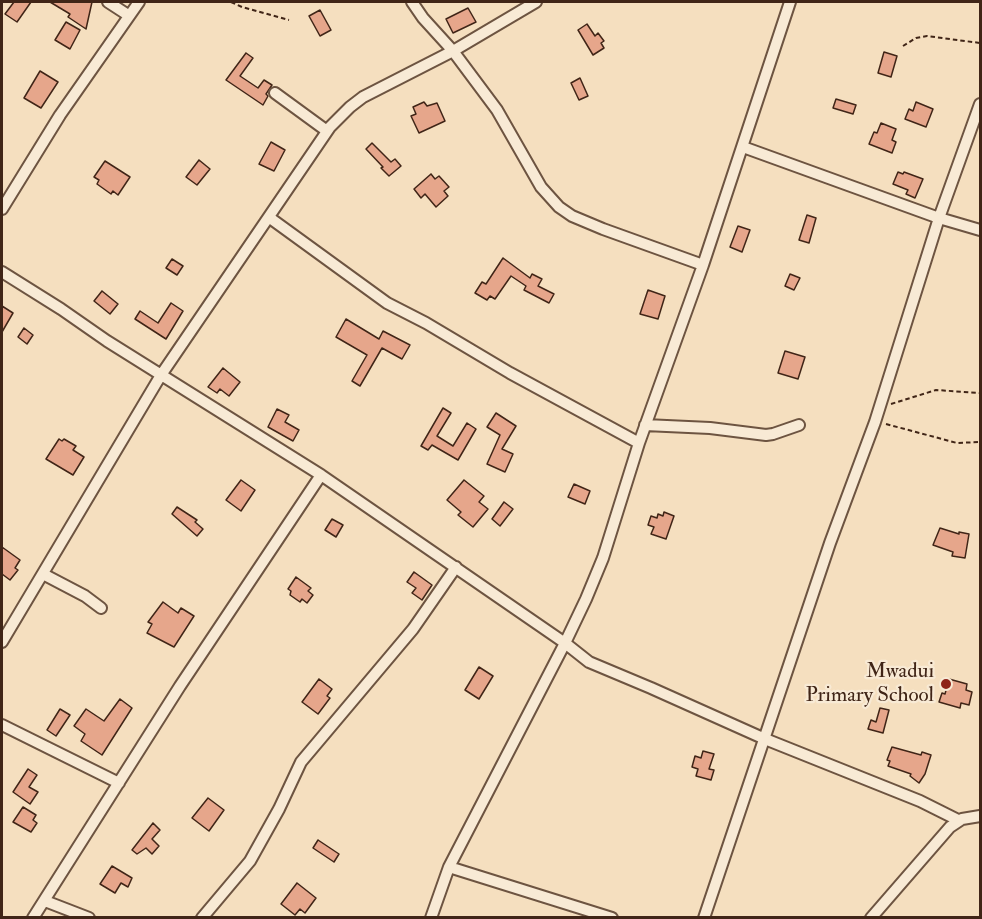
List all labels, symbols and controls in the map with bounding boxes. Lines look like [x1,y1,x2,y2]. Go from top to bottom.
place label: Mwadui Primary School [805,659,934,709]
marker: Mwadui Primary School [939,677,953,691]

